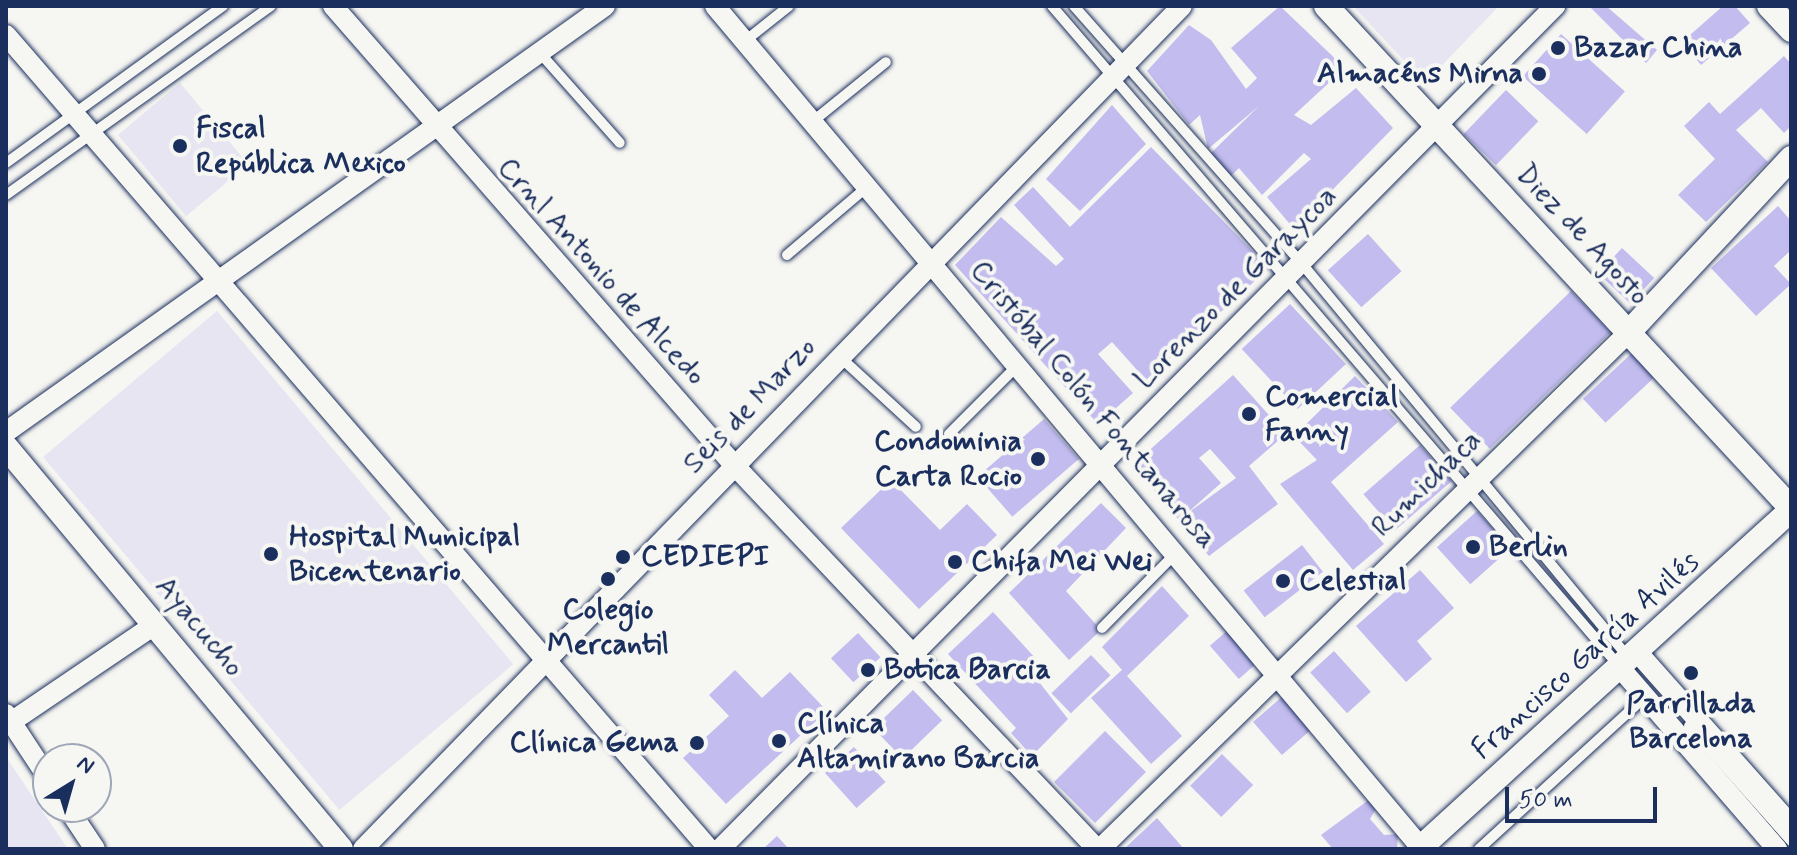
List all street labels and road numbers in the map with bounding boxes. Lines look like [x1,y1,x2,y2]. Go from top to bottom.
street label: Crnl Antonio de Alcedo [488,149,714,395]
street label: Diez de Agosto [1508,157,1656,313]
street label: Lorenzo de Garaycoa [1130,182,1342,394]
street label: Cristóbal Colón Fontanarosa [965,257,1221,553]
street label: Seis de Marzo [676,330,824,482]
street label: Rumichaca [1364,423,1490,545]
street label: Francisco García Avilés [1465,544,1707,768]
street label: Ayacucho [147,569,251,685]

